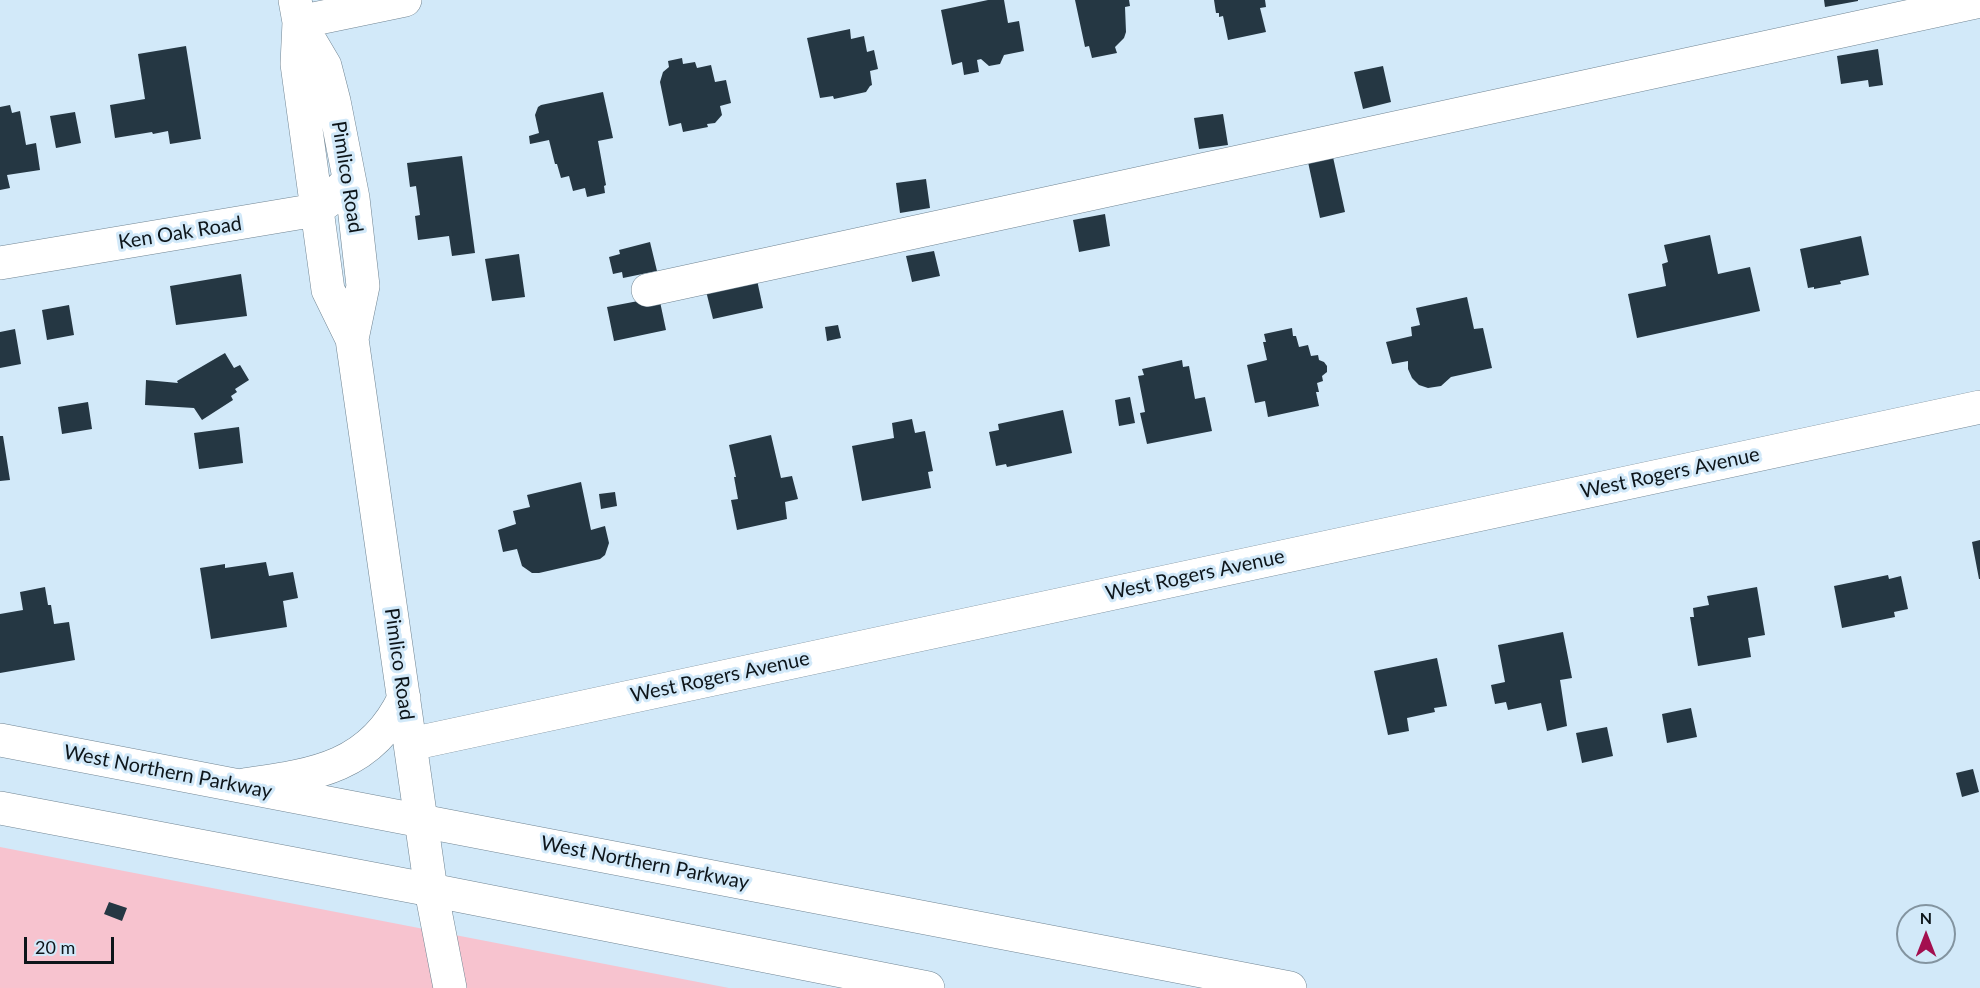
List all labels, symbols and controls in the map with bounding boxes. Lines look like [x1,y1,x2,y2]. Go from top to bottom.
street label: Pimlico Road [326,119,368,235]
street label: Ken Oak Road [117,211,243,255]
street label: West Rogers Avenue [1578,442,1762,504]
street label: West Rogers Avenue [1103,544,1287,606]
street label: Pimlico Road [379,606,419,722]
street label: West Rogers Avenue [628,646,812,708]
street label: West Northern Parkway [62,740,274,804]
street label: West Northern Parkway [539,831,751,895]
north arrow [1896,904,1956,964]
text: N [1920,908,1932,927]
scale bar [27,925,117,963]
text: 20 m [35,936,75,958]

